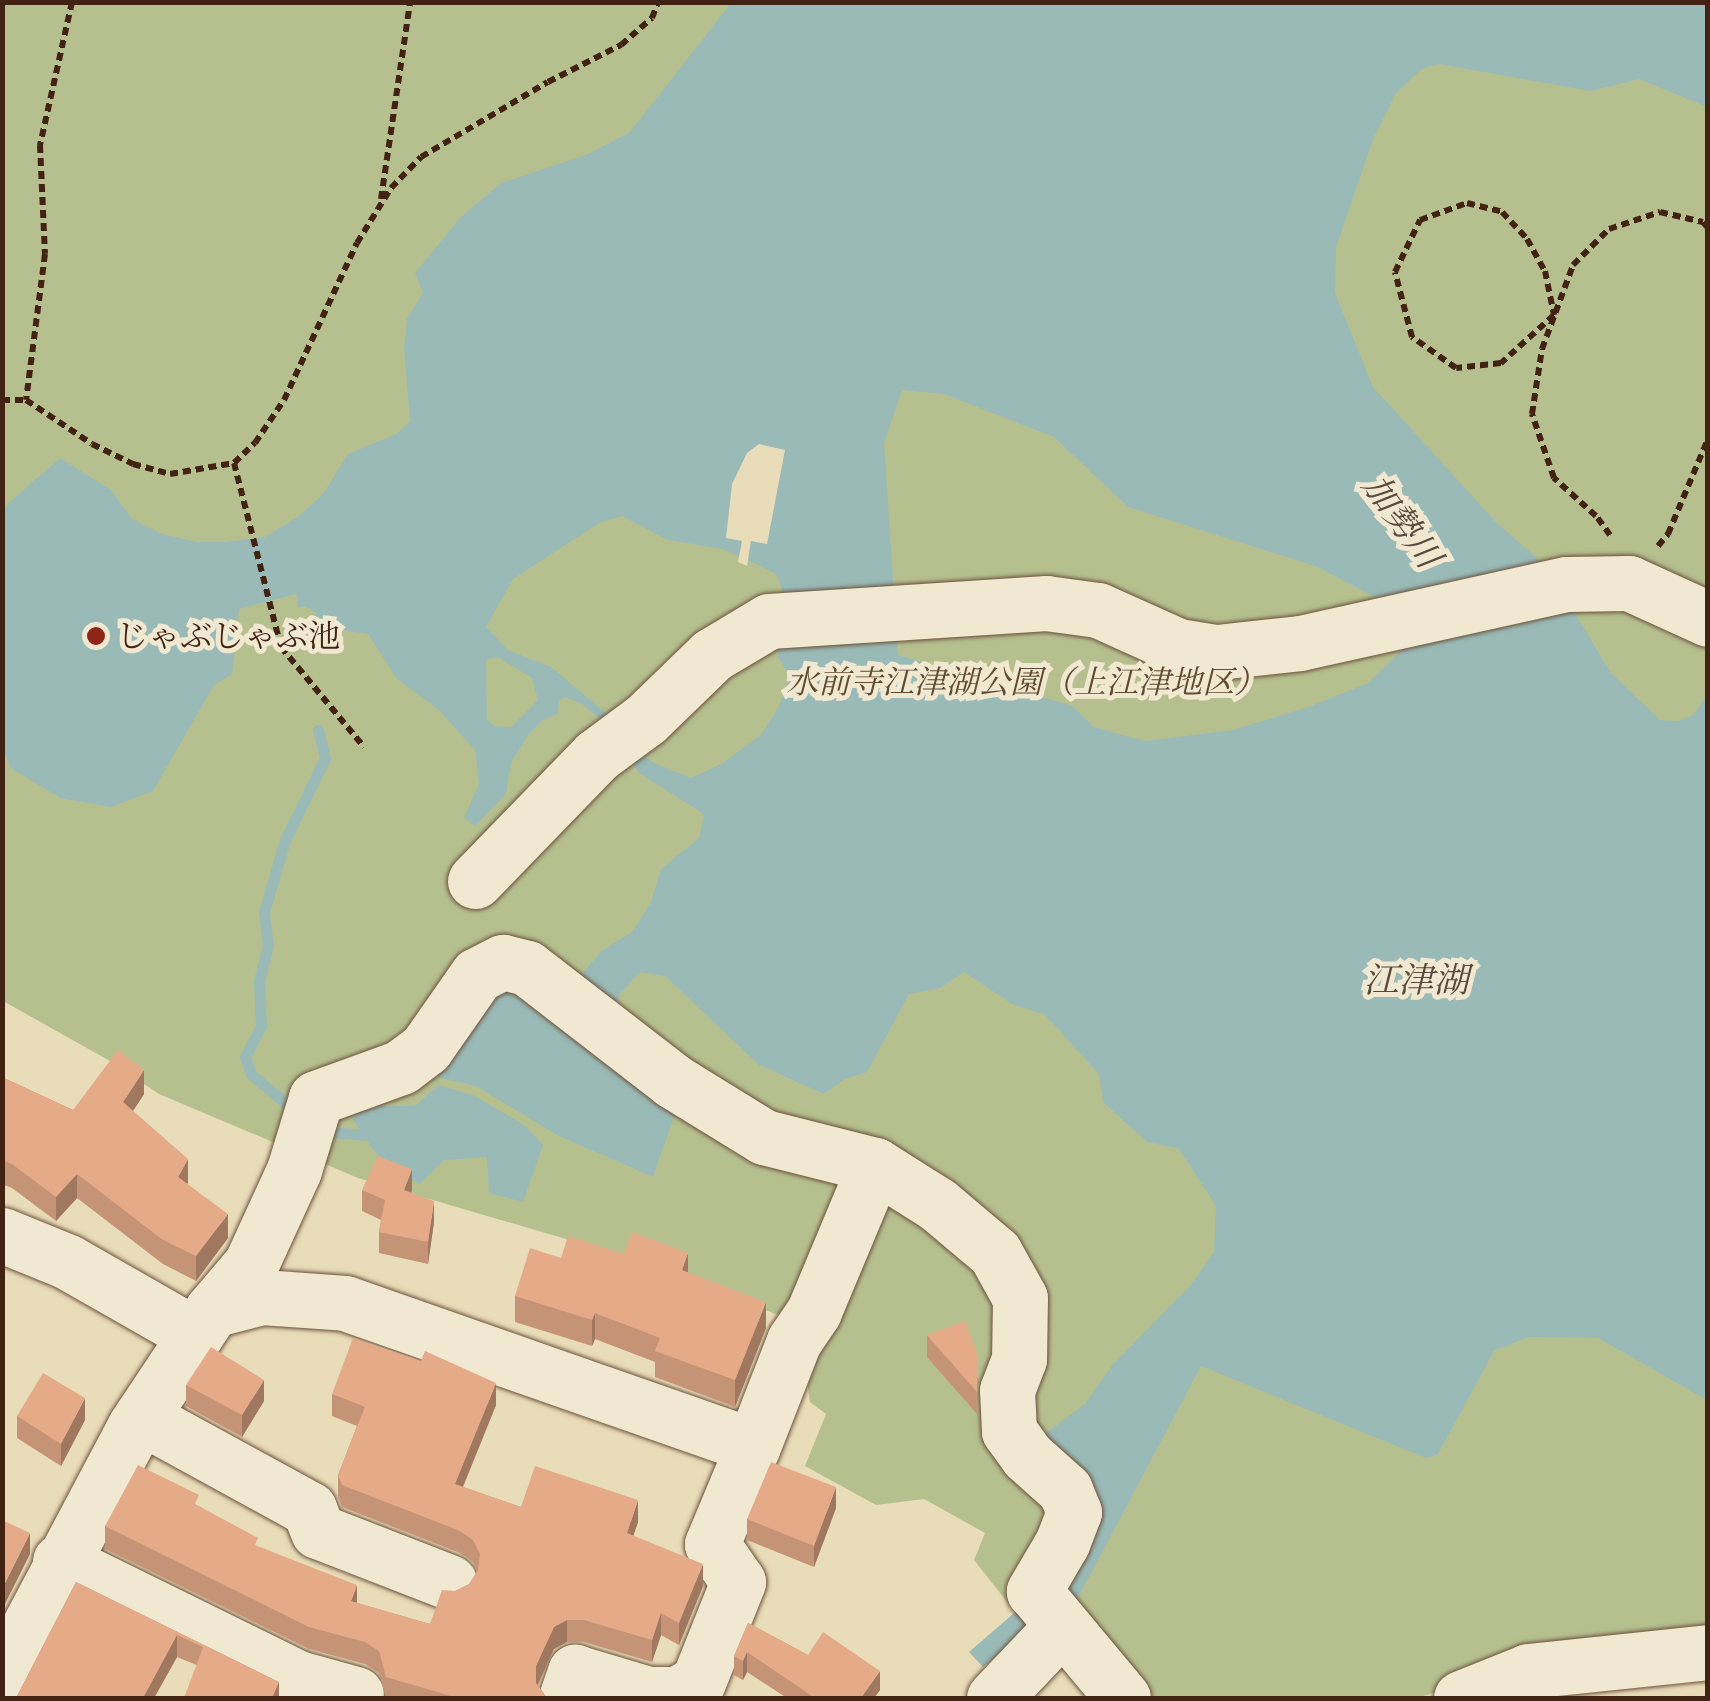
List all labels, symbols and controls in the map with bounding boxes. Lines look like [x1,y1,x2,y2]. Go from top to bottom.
water label: 加勢川 [1354,466,1450,576]
place label: じゃぶじゃぶ池 [116,617,340,655]
marker: じゃぶじゃぶ池 [85,625,107,647]
park label: 水前寺江津湖公園（上江津地区） [786,663,1266,701]
water label: 江津湖 [1364,959,1468,1001]

